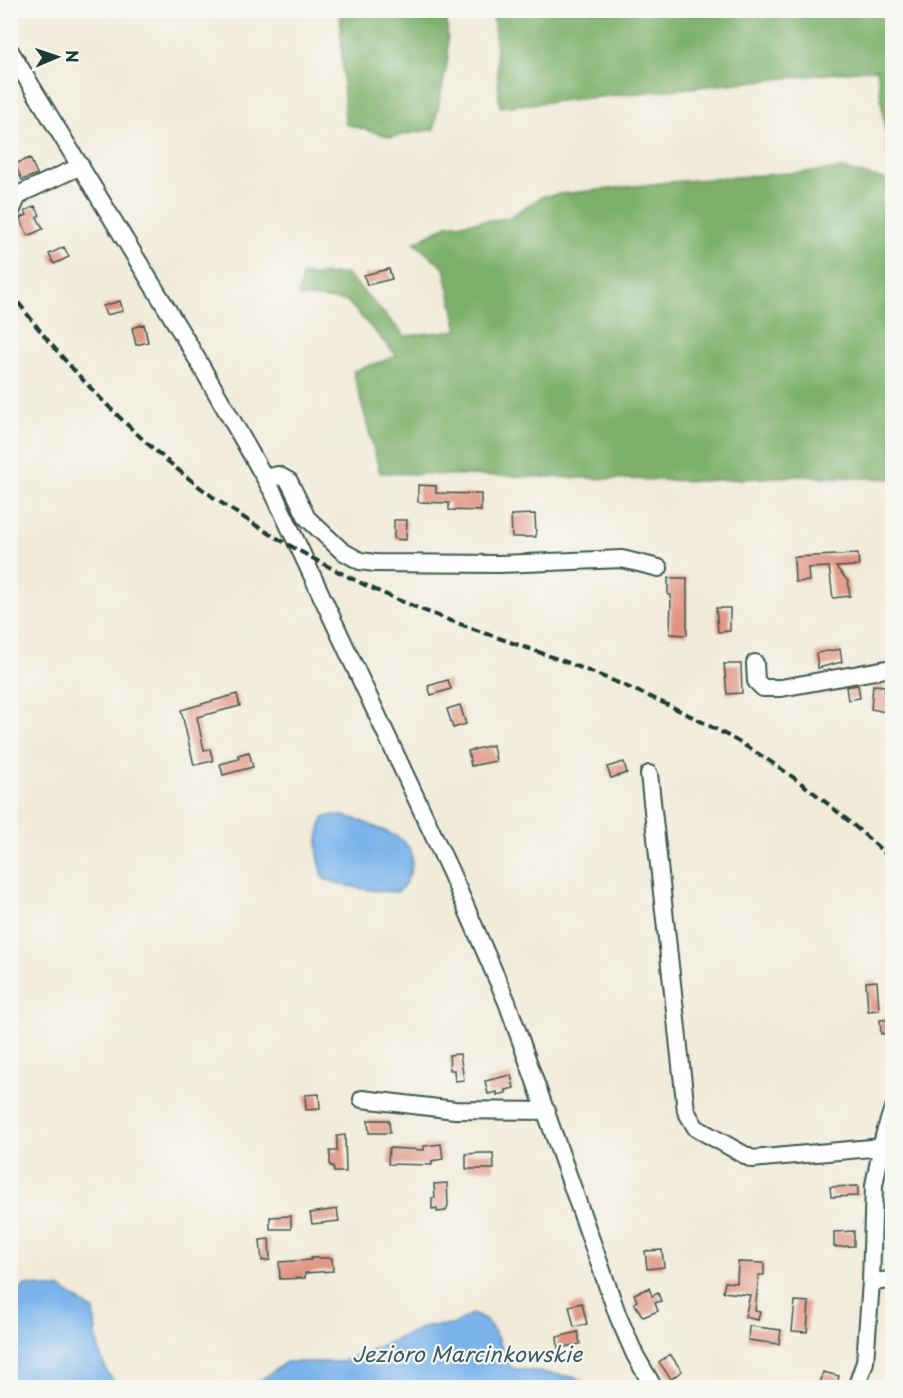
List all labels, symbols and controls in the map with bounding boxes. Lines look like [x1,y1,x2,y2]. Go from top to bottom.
north arrow [27,27,87,87]
text: N [61,50,85,63]
water label: Jezioro Marcinkowskie [352,1337,584,1369]

